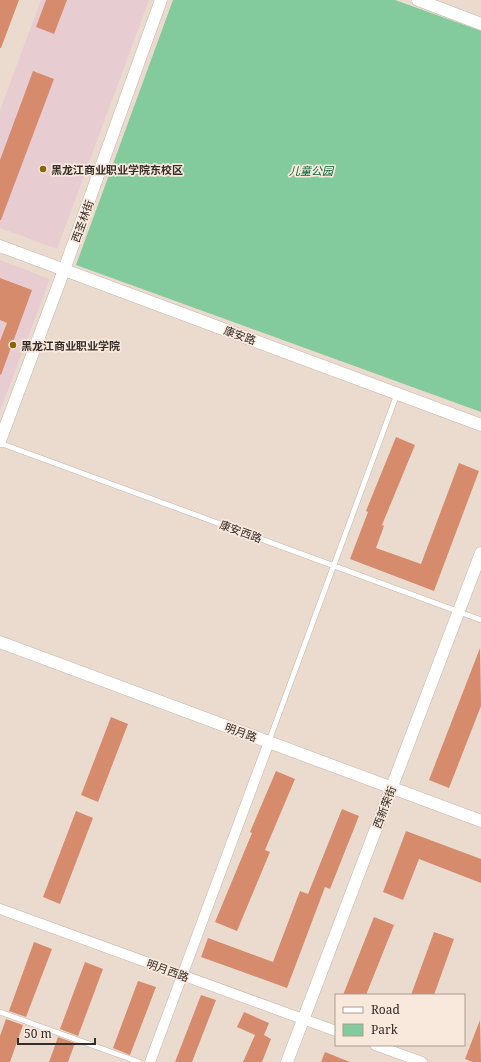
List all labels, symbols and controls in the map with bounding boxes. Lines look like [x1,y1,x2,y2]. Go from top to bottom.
place label: 黑龙江商业职业学院东校区 [51,162,183,177]
park label: 儿童公园 [289,163,335,178]
marker: 黑龙江商业职业学院东校区 [38,164,48,174]
street label: 西圣林街 [67,198,97,244]
street label: 康安路 [222,322,258,348]
place label: 黑龙江商业职业学院 [21,338,120,353]
marker: 黑龙江商业职业学院 [8,340,18,350]
street label: 康安西路 [218,516,264,546]
street label: 明月路 [223,719,259,745]
street label: 西新荣街 [369,784,399,830]
street label: 明月西路 [145,955,191,985]
legend [335,994,465,1046]
text: Road [371,1001,401,1018]
scale bar [18,1020,95,1046]
text: Park [371,1021,399,1038]
text: 50 m [24,1025,52,1042]

